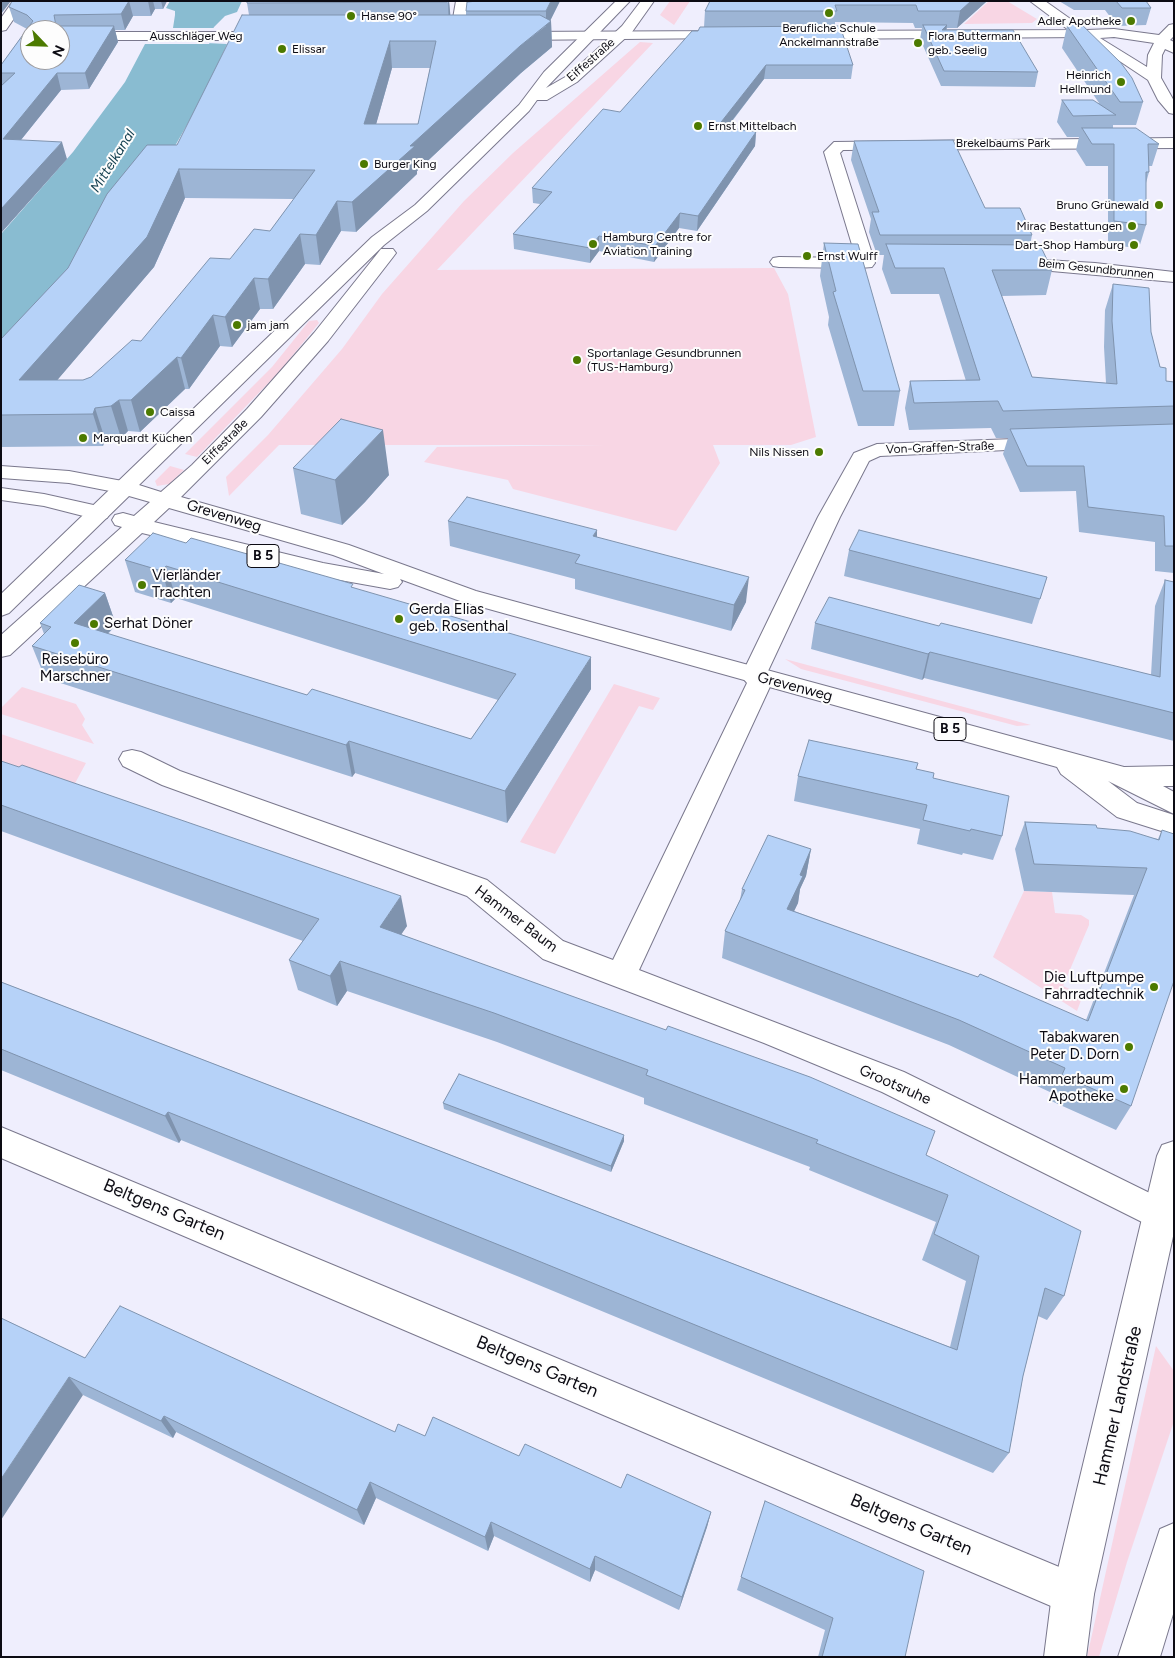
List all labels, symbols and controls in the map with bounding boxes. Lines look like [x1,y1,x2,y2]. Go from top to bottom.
marker: Berufliche Schule Anckelmannstraße [823,7,835,19]
place label: Hanse 90° [361,9,417,23]
marker: Hanse 90° [345,10,357,22]
place label: Adler Apotheke [1038,14,1121,28]
marker: Adler Apotheke [1125,15,1137,27]
north arrow [20,20,70,70]
place label: Berufliche Schule Anckelmannstraße [779,21,879,49]
street label: Ausschläger Weg [149,29,243,43]
place label: Flora Buttermann geb. Seelig [928,29,1021,57]
street label: Eiffestraße [564,35,618,85]
marker: Flora Buttermann geb. Seelig [912,37,924,49]
text: N [48,42,68,59]
place label: Elissar [292,42,326,56]
marker: Elissar [276,43,288,55]
place label: Heinrich Hellmund [1060,68,1111,96]
marker: Heinrich Hellmund [1115,76,1127,88]
place label: Ernst Mittelbach [708,119,796,133]
marker: Ernst Mittelbach [692,120,704,132]
water label: Mittelkanal [87,127,139,195]
street label: Brekelbaums Park [956,136,1050,150]
place label: Burger King [374,157,437,171]
marker: Burger King [358,158,370,170]
place label: Bruno Grünewald [1056,198,1149,212]
marker: Bruno Grünewald [1153,199,1165,211]
place label: Miraç Bestattungen [1017,219,1122,233]
marker: Miraç Bestattungen [1126,220,1138,232]
place label: Hamburg Centre for Aviation Training [603,230,712,258]
marker: Hamburg Centre for Aviation Training [587,238,599,250]
place label: Dart-Shop Hamburg [1015,238,1124,252]
marker: Dart-Shop Hamburg [1128,239,1140,251]
place label: Ernst Wulff [817,249,878,263]
marker: Ernst Wulff [801,250,813,262]
street label: Beim Gesundbrunnen [1038,256,1154,282]
place label: jam jam [247,318,289,332]
marker: jam jam [231,319,243,331]
place label: Sportanlage Gesundbrunnen (TUS-Hamburg) [587,346,741,374]
marker: Sportanlage Gesundbrunnen (TUS-Hamburg) [571,354,583,366]
place label: Caissa [160,405,195,419]
marker: Caissa [144,406,156,418]
street label: Eiffestraße [199,416,251,468]
place label: Marquardt Küchen [93,431,192,445]
marker: Marquardt Küchen [77,432,89,444]
street label: Von-Graffen-Straße [886,439,994,457]
place label: Nils Nissen [749,445,809,459]
marker: Nils Nissen [813,446,825,458]
street label: Grevenweg [184,496,264,536]
road number: B 5 [247,544,279,568]
place label: Vierländer Trachten [152,567,220,602]
marker: Vierländer Trachten [136,579,148,591]
place label: Gerda Elias geb. Rosenthal [409,601,508,636]
marker: Gerda Elias geb. Rosenthal [393,613,405,625]
place label: Serhat Döner [104,615,193,633]
marker: Serhat Döner [88,618,100,630]
marker: Reisebüro Marschner [69,637,81,649]
place label: Reisebüro Marschner [40,651,110,686]
street label: Grevenweg [755,668,835,706]
road number: B 5 [934,718,966,741]
street label: Hammer Baum [471,882,561,956]
place label: Die Luftpumpe Fahrradtechnik [1044,969,1144,1004]
marker: Die Luftpumpe Fahrradtechnik [1148,981,1160,993]
place label: Tabakwaren Peter D. Dorn [1030,1029,1119,1064]
marker: Tabakwaren Peter D. Dorn [1123,1041,1135,1053]
street label: Grootsruhe [856,1061,934,1109]
place label: Hammerbaum Apotheke [1019,1071,1114,1106]
marker: Hammerbaum Apotheke [1118,1083,1130,1095]
street label: Beltgens Garten [100,1175,228,1245]
street label: Hammer Landstraße [1089,1324,1147,1488]
street label: Beltgens Garten [473,1332,601,1402]
street label: Beltgens Garten [847,1490,975,1560]

